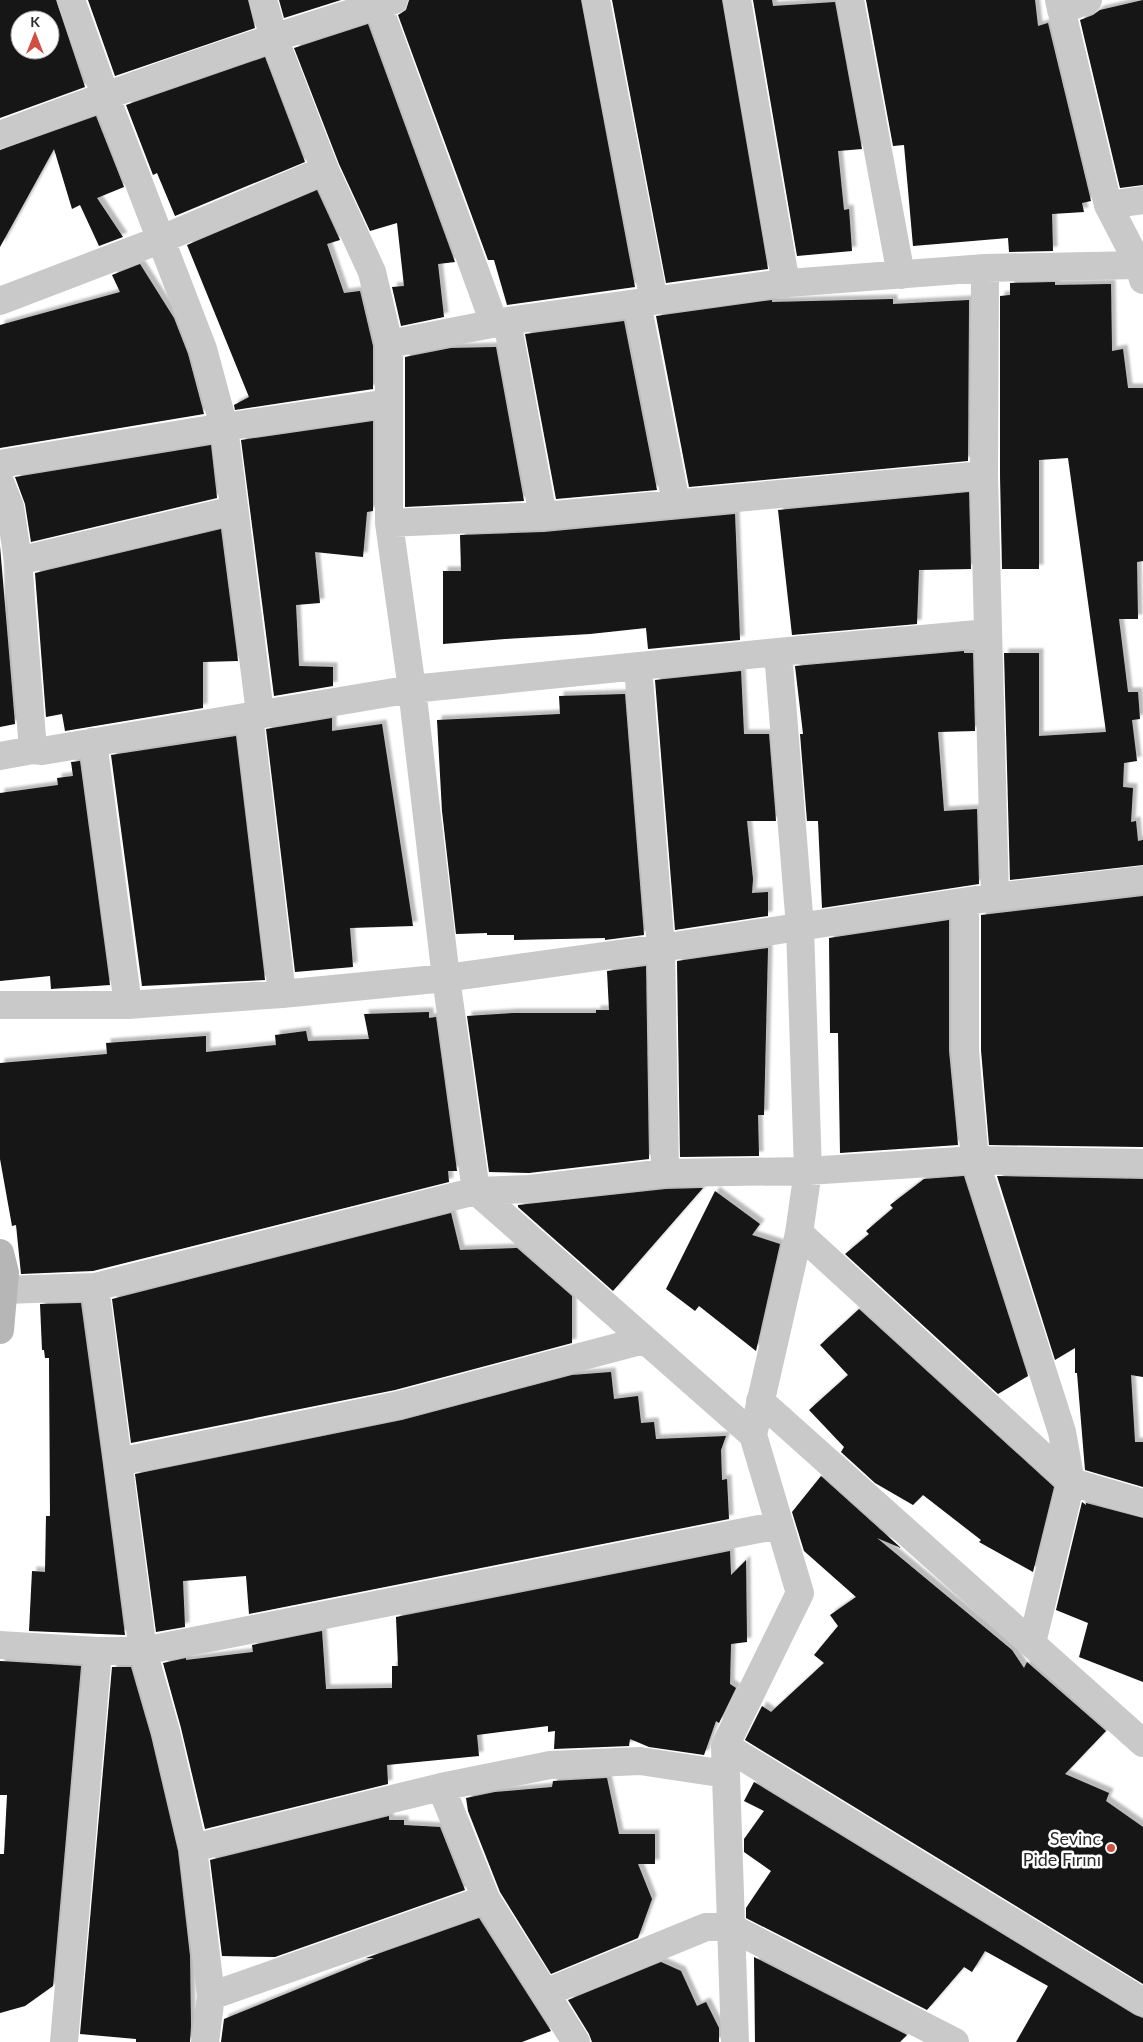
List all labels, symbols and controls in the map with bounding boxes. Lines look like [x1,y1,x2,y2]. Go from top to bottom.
north arrow [10,10,60,60]
text: K [30,13,40,30]
place label: Sevinc Pide Fırını [1023,1827,1101,1870]
marker: Sevinc Pide Fırını [1105,1842,1117,1854]

